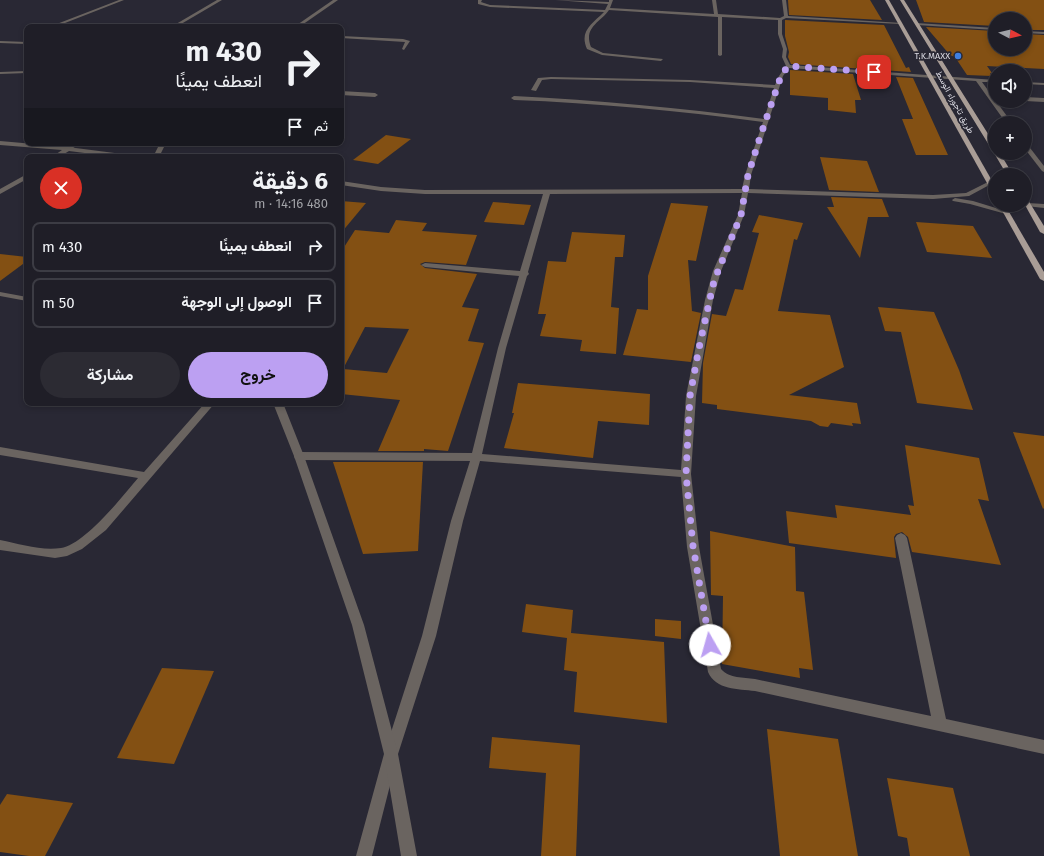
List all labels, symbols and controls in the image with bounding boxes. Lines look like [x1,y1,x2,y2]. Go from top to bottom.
north arrow [988,12,1032,56]
map controls [988,12,1032,212]
text: 430 m [185,35,262,68]
icon: right [276,40,328,92]
place label: T.K.MAXX [914,51,950,61]
marker: T.K.MAXX [953,51,963,61]
pin [857,55,891,89]
icon: arrive [863,61,885,83]
button: sound [988,64,1032,108]
street label: طريق تاجوراء الوسط [933,69,976,136]
text: انعطف يمينًا [176,70,262,92]
icon: arrive [284,116,306,138]
button: + [988,116,1032,160]
text: ثم [314,117,328,135]
button: close [40,167,82,209]
text: 6 دقيقة [252,167,328,195]
button: − [988,168,1032,212]
text: 480 m · 14:16 [254,196,328,211]
icon: right [304,236,326,258]
text: انعطف يمينًا [219,237,292,255]
text: 430 m [42,238,82,256]
icon: arrive [304,292,326,314]
text: الوصول إلى الوجهة [181,293,292,311]
text: 50 m [42,294,75,312]
button: مشاركة [40,352,180,398]
button: خروج [188,352,328,398]
position arrow [689,624,731,666]

